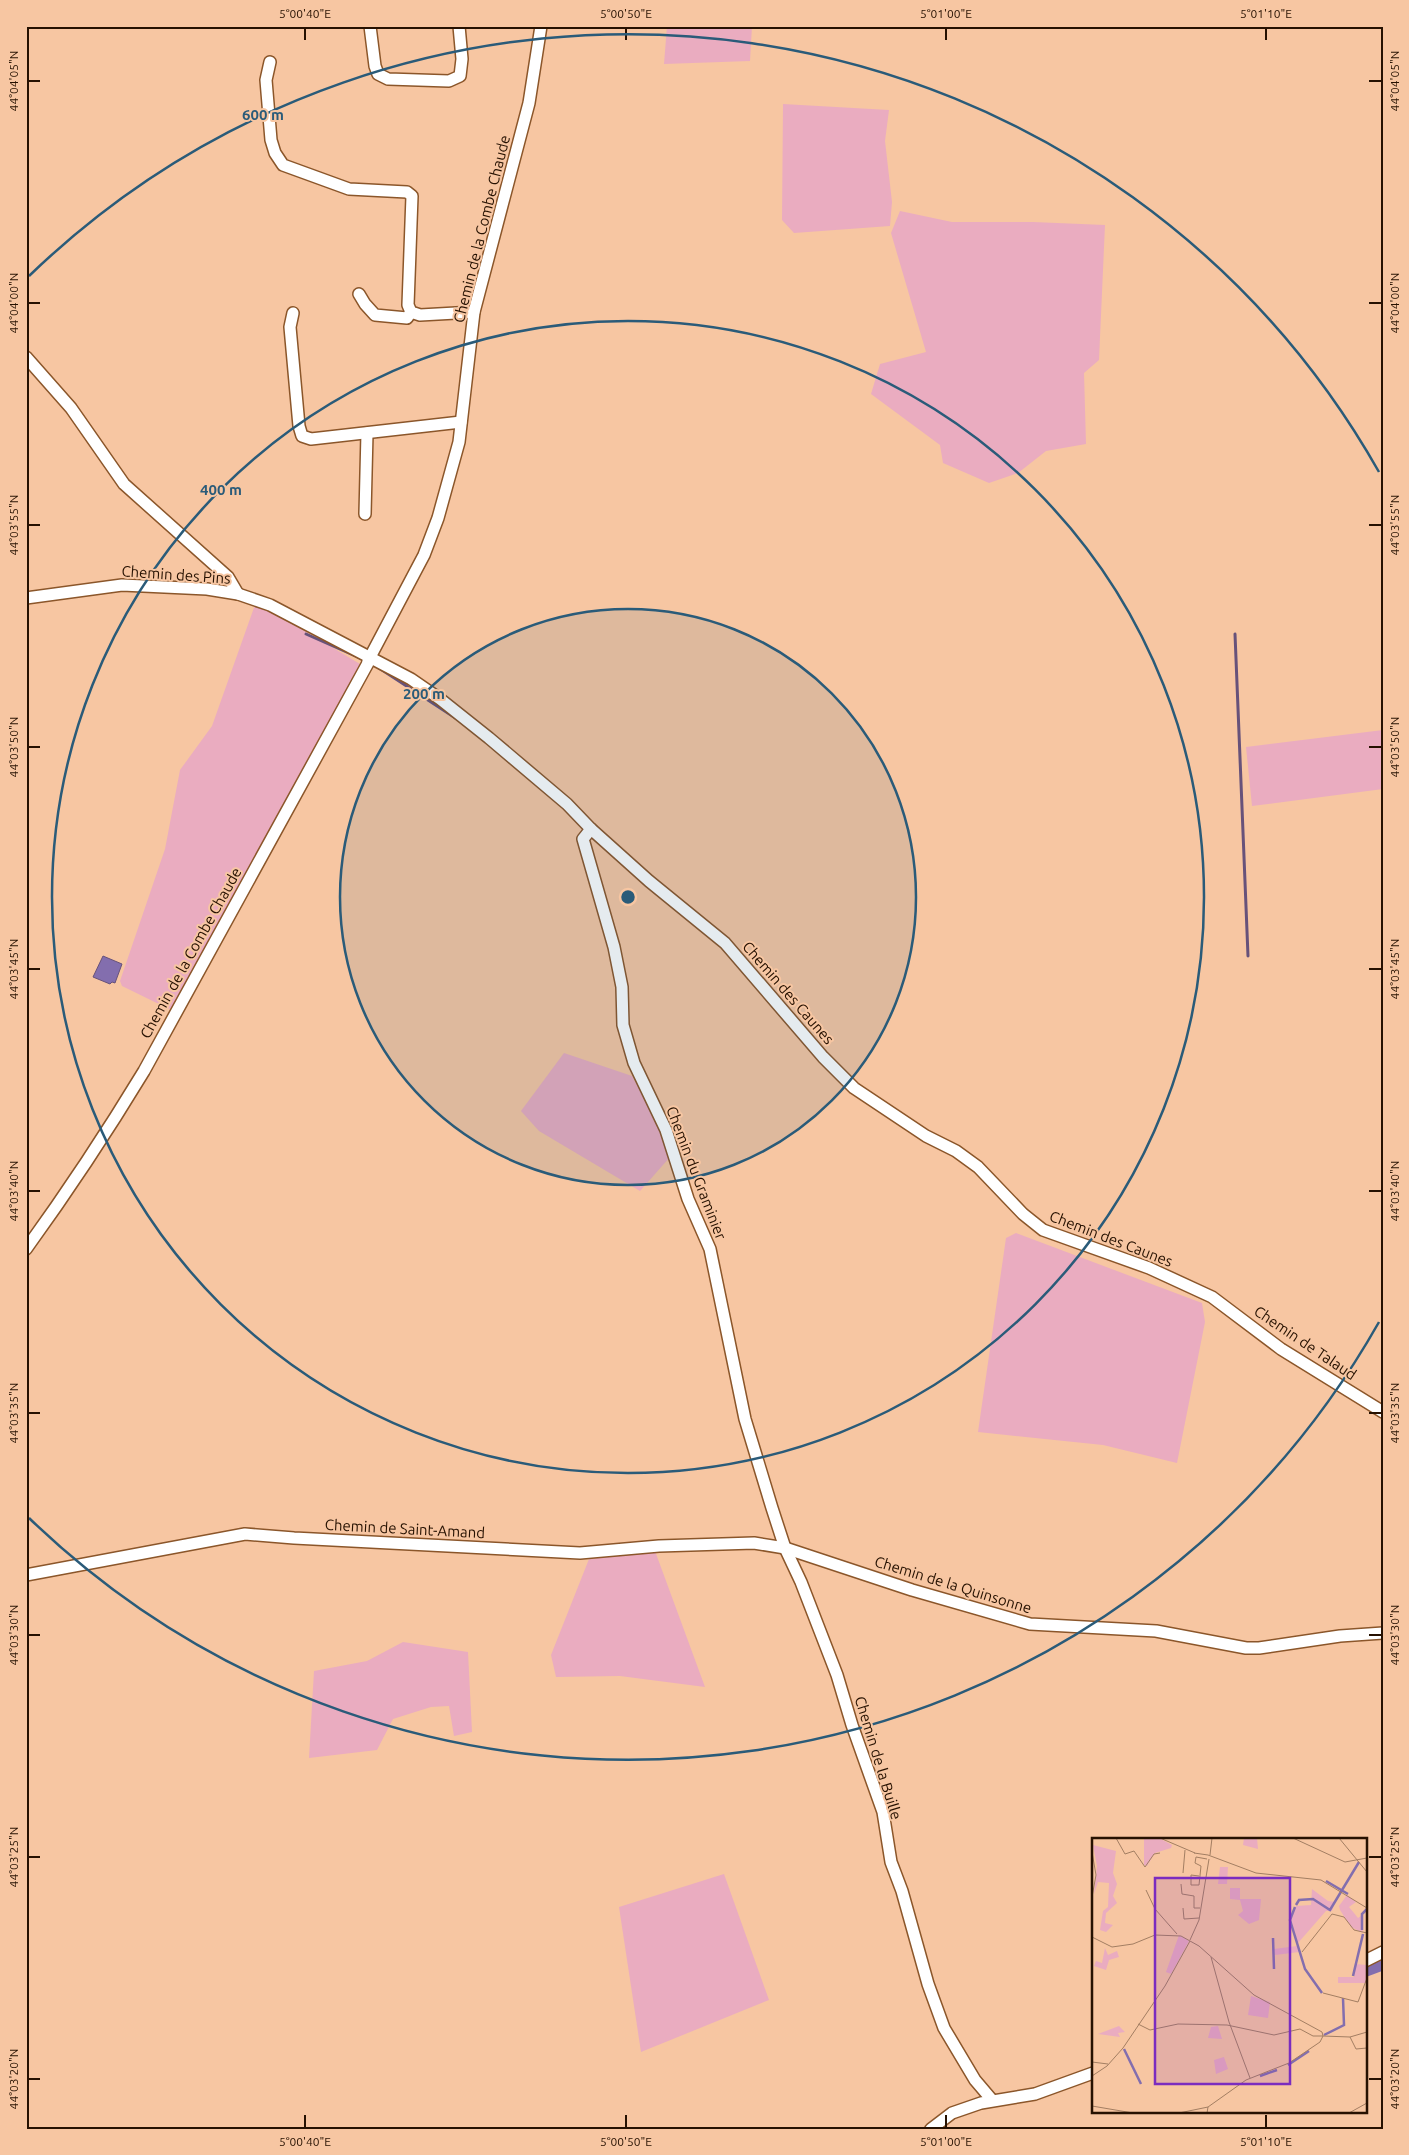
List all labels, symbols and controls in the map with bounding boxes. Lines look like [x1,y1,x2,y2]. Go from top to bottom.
text: 5°00'40"E [279,7,331,20]
text: 5°00'50"E [600,7,652,20]
text: 5°01'00"E [920,7,972,20]
text: 5°01'10"E [1240,7,1292,20]
text: 44°04'05"N [7,51,20,111]
text: 44°04'05"N [1388,51,1401,111]
text: 600 m [242,106,284,123]
street label: Chemin de la Combe Chaude [450,133,513,324]
text: 44°04'00"N [7,273,20,333]
text: 44°04'00"N [1388,273,1401,333]
text: 400 m [200,481,242,498]
text: 44°03'55"N [7,495,20,555]
text: 44°03'55"N [1388,495,1401,555]
street label: Chemin des Pins [121,562,231,587]
text: 200 m [403,685,445,702]
text: 44°03'50"N [7,717,20,777]
text: 44°03'50"N [1388,717,1401,777]
street label: Chemin de la Combe Chaude [136,864,245,1041]
centre of rings [619,888,637,906]
street label: Chemin des Caunes [739,938,838,1047]
text: 44°03'45"N [7,939,20,999]
text: 44°03'45"N [1388,939,1401,999]
street label: Chemin du Graminier [663,1104,730,1242]
text: 44°03'40"N [7,1161,20,1221]
text: 44°03'40"N [1388,1161,1401,1221]
street label: Chemin des Caunes [1047,1207,1175,1270]
street label: Chemin de Talaud [1251,1302,1360,1383]
text: 44°03'35"N [7,1383,20,1443]
text: 44°03'35"N [1388,1383,1401,1443]
street label: Chemin de Saint-Amand [324,1516,486,1541]
street label: Chemin de la Quinsonne [873,1553,1034,1617]
text: 44°03'30"N [7,1605,20,1665]
text: 44°03'30"N [1388,1605,1401,1665]
street label: Chemin de la Buille [852,1694,905,1822]
text: 44°03'25"N [7,1827,20,1887]
text: 44°03'25"N [1388,1827,1401,1887]
inset map [1092,1838,1366,2112]
text: 44°03'20"N [7,2049,20,2109]
text: 44°03'20"N [1388,2049,1401,2109]
text: 5°00'40"E [279,2135,331,2148]
text: 5°00'50"E [600,2135,652,2148]
text: 5°01'00"E [920,2135,972,2148]
text: 5°01'10"E [1240,2135,1292,2148]

